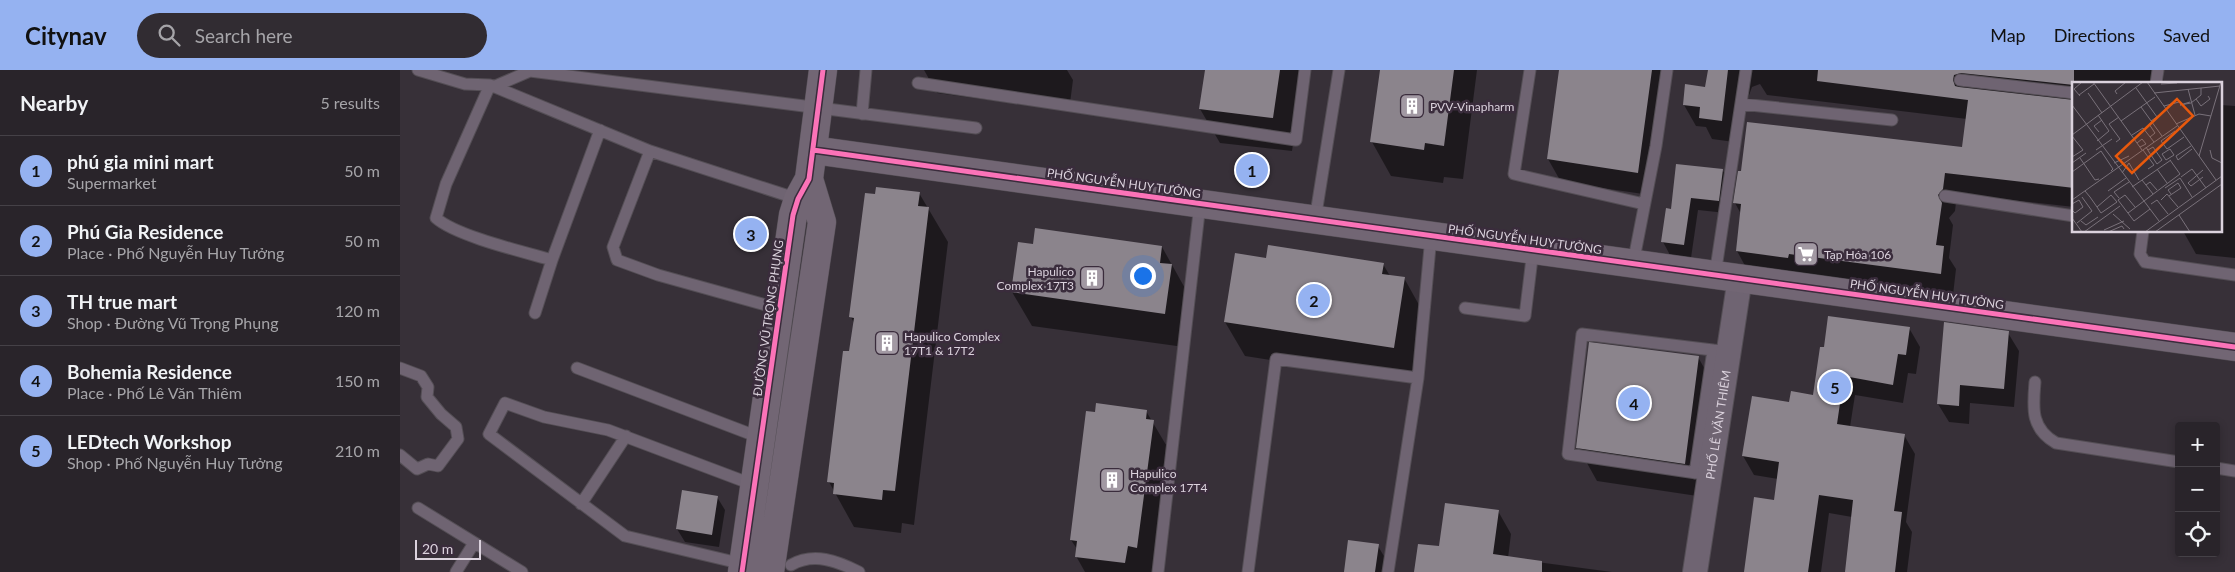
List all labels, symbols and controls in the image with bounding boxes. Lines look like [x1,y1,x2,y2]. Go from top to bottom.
search box [137,13,487,58]
text: Citynav [25,21,107,50]
icon: search [155,21,183,49]
text: Search here [195,24,293,47]
text: Map [1990,24,2026,46]
text: Directions [2054,24,2135,46]
text: Saved [2163,24,2210,46]
inset map [2072,82,2222,232]
text: Nearby [20,90,88,115]
text: 5 results [320,93,380,112]
building icon: PVV-Vinapharm [1399,93,1425,119]
place label: PVV-Vinapharm [1430,99,1514,114]
text: phú gia mini mart [67,150,214,173]
pin: 1 [1236,151,1268,189]
text: 1 [31,161,41,180]
text: 50 m [344,161,380,180]
street label: PHỐ NGUYỄN HUY TƯỞNG [1046,165,1202,201]
text: Supermarket [67,173,156,192]
pin: 3 [735,215,767,253]
text: Phú Gia Residence [67,220,223,243]
street label: PHỐ NGUYỄN HUY TƯỞNG [1447,221,1603,257]
text: 2 [31,231,41,250]
text: 50 m [344,231,380,250]
street label: ĐƯỜNG VŨ TRỌNG PHỤNG [750,239,786,397]
supermarket icon: Tạp Hóa 106 [1793,241,1819,267]
text: Place · Phố Nguyễn Huy Tưởng [67,243,284,262]
place label: Tạp Hóa 106 [1824,247,1891,262]
your location [1130,263,1156,289]
place label: Hapulico Complex 17T3 [997,264,1074,293]
building icon: Hapulico Complex 17T3 [1079,265,1105,291]
street label: PHỐ NGUYỄN HUY TƯỞNG [1849,276,2005,312]
pin: 2 [1298,281,1330,319]
text: TH true mart [67,290,177,313]
text: 3 [31,301,41,320]
text: 120 m [335,301,380,320]
text: Shop · Đường Vũ Trọng Phụng [67,313,278,332]
place label: Hapulico Complex 17T1 & 17T2 [904,329,1000,358]
building icon: Hapulico Complex 17T1 & 17T2 [874,330,900,356]
text: Bohemia Residence [67,360,232,383]
pin: 5 [1819,368,1851,406]
street label: PHỐ LÊ VĂN THIÊM [1702,369,1733,480]
text: 4 [31,371,41,390]
text: 150 m [335,371,380,390]
text: Place · Phố Lê Văn Thiêm [67,383,242,402]
pin: 4 [1618,384,1650,422]
map controls [2175,422,2220,557]
button: + [2175,422,2220,467]
text: LEDtech Workshop [67,430,231,453]
text: 5 [31,441,41,460]
text: 210 m [335,441,380,460]
text: Shop · Phố Nguyễn Huy Tưởng [67,453,283,472]
place label: Hapulico Complex 17T4 [1130,466,1207,495]
building icon: Hapulico Complex 17T4 [1099,467,1125,493]
button: − [2175,467,2220,512]
button: locate [2175,512,2220,557]
scale bar [415,537,481,560]
text: 20 m [422,540,453,557]

